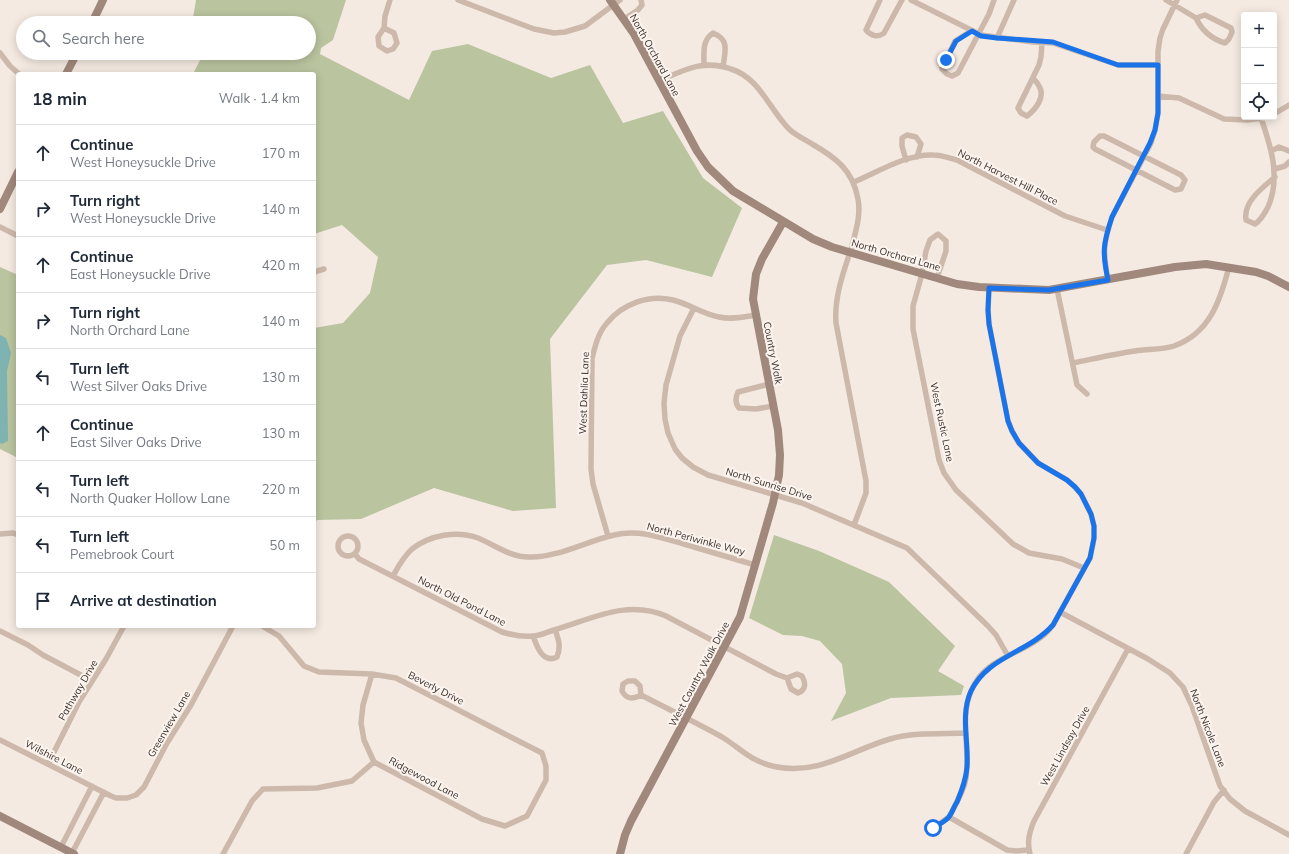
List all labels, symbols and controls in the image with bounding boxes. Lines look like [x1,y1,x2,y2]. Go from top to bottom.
street label: North Orchard Lane [627,12,683,98]
map controls [1241,12,1277,120]
button: + [1241,12,1277,48]
search box [16,16,316,60]
icon: search [30,27,52,49]
text: Search here [62,29,144,48]
button: − [1241,48,1277,84]
route end [937,51,955,69]
button: locate [1241,84,1277,120]
text: 18 min [32,88,87,109]
text: Walk · 1.4 km [219,90,300,106]
text: Continue [70,135,133,154]
icon: ahead [32,142,54,164]
text: 170 m [262,145,300,161]
street label: North Harvest Hill Place [956,146,1060,208]
text: West Honeysuckle Drive [70,154,216,170]
text: Turn right [70,191,140,210]
icon: right [32,198,54,220]
text: 140 m [262,201,300,217]
text: West Honeysuckle Drive [70,210,216,226]
street label: North Orchard Lane [850,236,942,274]
text: Continue [70,247,133,266]
icon: ahead [32,254,54,276]
text: 420 m [262,257,300,273]
text: East Honeysuckle Drive [70,266,210,282]
text: Turn right [70,303,140,322]
icon: right [32,310,54,332]
text: 140 m [262,313,300,329]
street label: Country Walk [761,321,786,386]
text: North Orchard Lane [70,322,190,338]
street label: West Dahlia Lane [576,352,592,434]
text: Turn left [70,359,129,378]
icon: left [32,366,54,388]
text: 130 m [262,369,300,385]
text: West Silver Oaks Drive [70,378,207,394]
street label: West Rustic Lane [927,381,957,463]
text: Continue [70,415,133,434]
icon: ahead [32,422,54,444]
text: 130 m [262,425,300,441]
text: East Silver Oaks Drive [70,434,202,450]
street label: North Sunrise Drive [724,465,814,503]
text: Turn left [70,471,129,490]
icon: left [32,478,54,500]
text: 220 m [262,481,300,497]
text: North Quaker Hollow Lane [70,490,230,506]
street label: North Periwinkle Way [645,520,747,559]
text: Turn left [70,527,129,546]
icon: left [32,534,54,556]
text: 50 m [270,537,300,553]
text: Pemebrook Court [70,546,174,562]
street label: North Old Pond Lane [416,573,508,629]
icon: arrive [32,590,54,612]
text: Arrive at destination [70,591,217,610]
street label: West Country Walk Drive [666,619,732,729]
street label: Pathway Drive [55,657,101,723]
street label: Beverly Drive [406,668,466,708]
street label: North Nicole Lane [1187,687,1229,769]
street label: Greenview Lane [145,688,193,760]
street label: West Lindsay Drive [1038,704,1092,788]
street label: Wilshire Lane [23,737,85,777]
street label: Ridgewood Lane [386,754,462,802]
route start [924,819,942,837]

